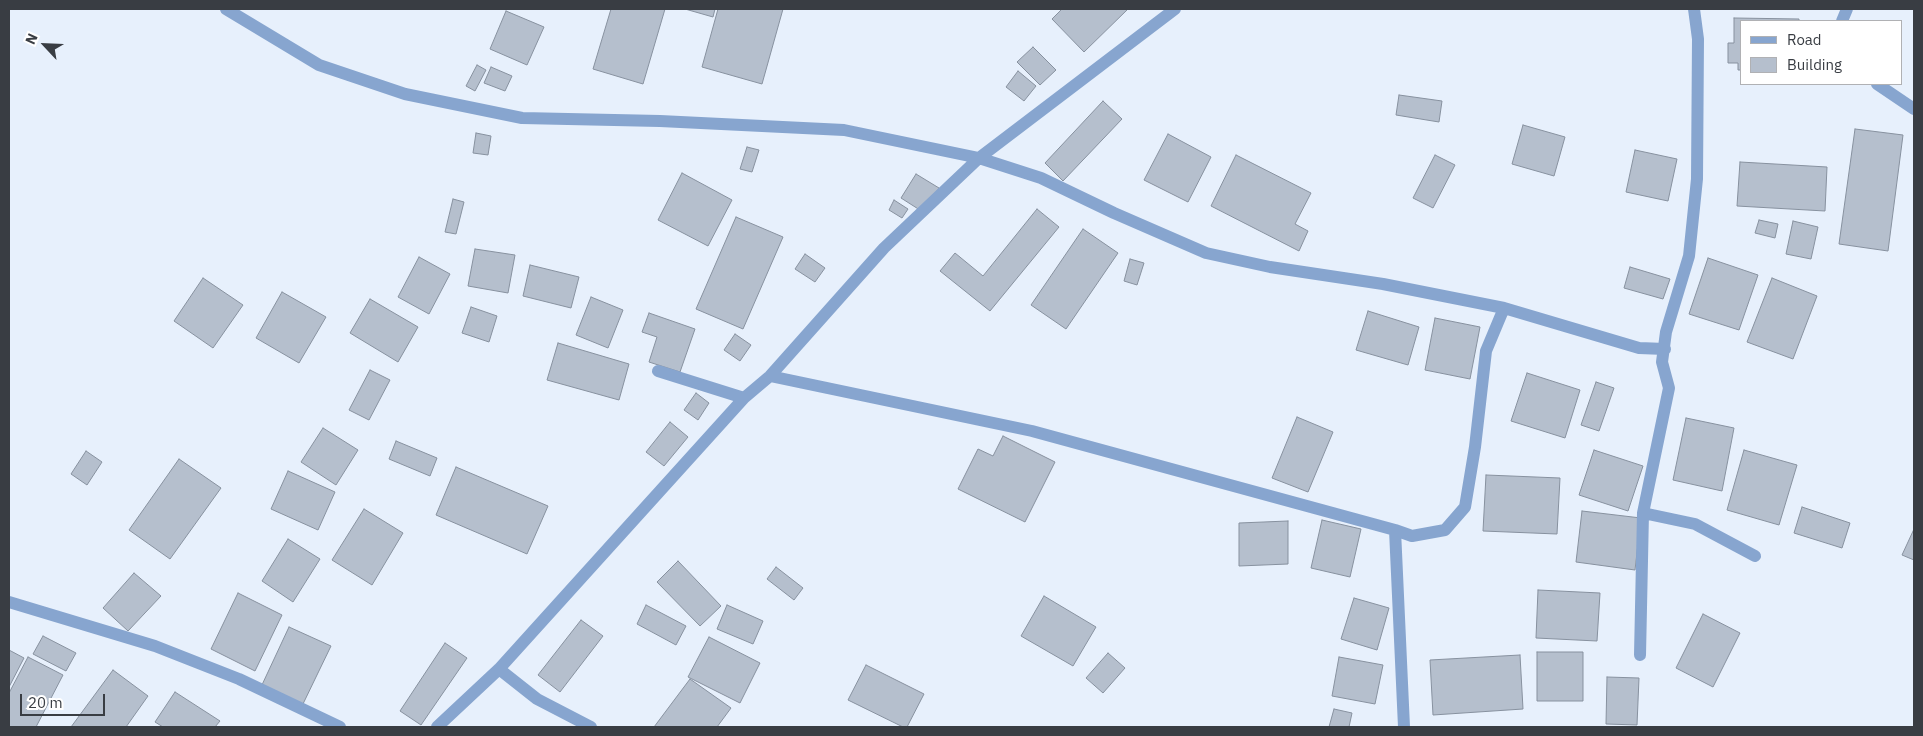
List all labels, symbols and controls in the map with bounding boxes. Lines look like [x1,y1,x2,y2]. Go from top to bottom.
north arrow [20,20,70,70]
legend [1740,20,1903,85]
text: N [21,30,42,47]
text: Road [1787,30,1822,49]
text: Building [1787,55,1842,74]
scale bar [22,684,108,716]
text: 20 m [28,693,63,712]

